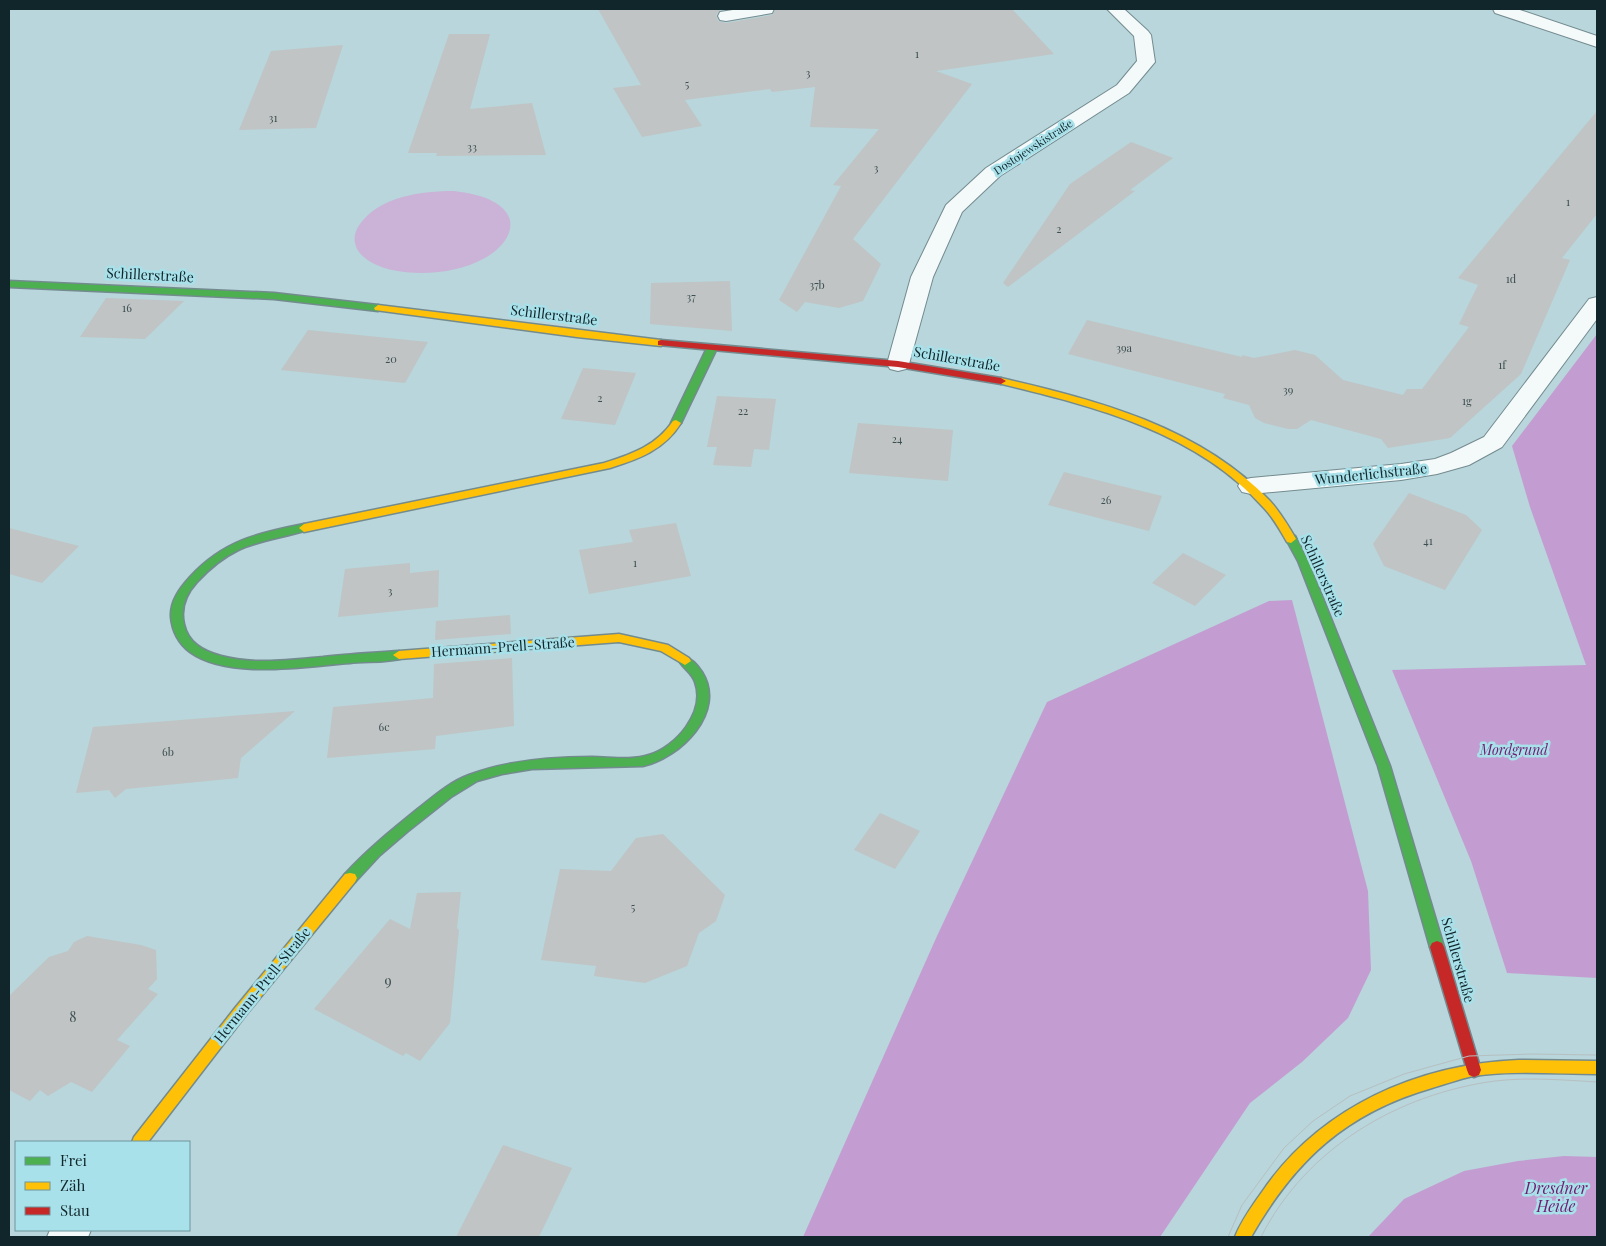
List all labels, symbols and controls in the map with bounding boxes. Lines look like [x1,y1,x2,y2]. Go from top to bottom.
house number: 1 [915,46,919,61]
house number: 3 [806,65,811,80]
house number: 5 [685,76,690,91]
house number: 31 [268,110,278,125]
street label: Dostojewskistraße [990,115,1075,178]
house number: 33 [467,139,477,154]
house number: 3 [874,160,879,175]
house number: 1 [1566,194,1570,209]
house number: 2 [1056,221,1062,236]
street label: Schillerstraße [106,263,194,286]
house number: 1d [1506,271,1517,286]
house number: 37b [809,277,825,292]
house number: 37 [686,289,696,304]
house number: 16 [122,300,132,315]
street label: Schillerstraße [509,300,599,329]
house number: 39a [1116,340,1133,355]
street label: Schillerstraße [912,342,1002,375]
house number: 20 [385,351,397,366]
house number: 1f [1498,357,1507,372]
house number: 39 [1283,382,1294,397]
house number: 2 [597,390,603,405]
house number: 1g [1462,393,1472,408]
house number: 22 [738,403,748,418]
house number: 24 [892,431,903,446]
street label: Wunderlichstraße [1313,458,1428,489]
house number: 26 [1101,492,1112,507]
street label: Schillerstraße [1297,532,1350,620]
house number: 41 [1423,533,1433,548]
house number: 1 [633,555,637,570]
house number: 3 [388,583,393,598]
street label: Hermann-Prell-Straße [431,632,575,661]
house number: 6c [378,719,390,734]
park label: Mordgrund [1479,740,1548,759]
house number: 6b [162,744,174,759]
house number: 5 [631,899,636,914]
street label: Schillerstraße [1437,915,1480,1005]
street label: Hermann-Prell-Straße [209,923,314,1047]
house number: 9 [384,971,392,990]
house number: 8 [69,1007,77,1026]
legend [15,1141,190,1231]
text: Frei [60,1150,88,1170]
text: Zäh [60,1175,85,1195]
park label: Dresdner Heide [1524,1177,1589,1216]
text: Stau [60,1200,90,1220]

